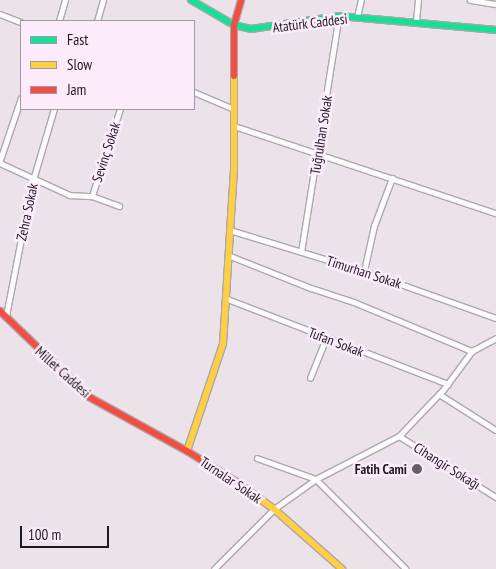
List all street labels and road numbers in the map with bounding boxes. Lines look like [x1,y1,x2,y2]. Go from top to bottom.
street label: Atatürk Caddesi [271,10,349,36]
street label: Tuğrulhan Sokak [306,94,336,176]
street label: Sevinç Sokak [88,120,124,184]
street label: Zehra Sokak [13,182,41,242]
street label: Timurhan Sokak [324,252,404,292]
street label: Tufan Sokak [306,324,366,360]
street label: Millet Caddesi [32,343,94,401]
street label: Cihangir Sokağı [411,439,483,493]
street label: Turnalar Sokak [197,453,265,507]

